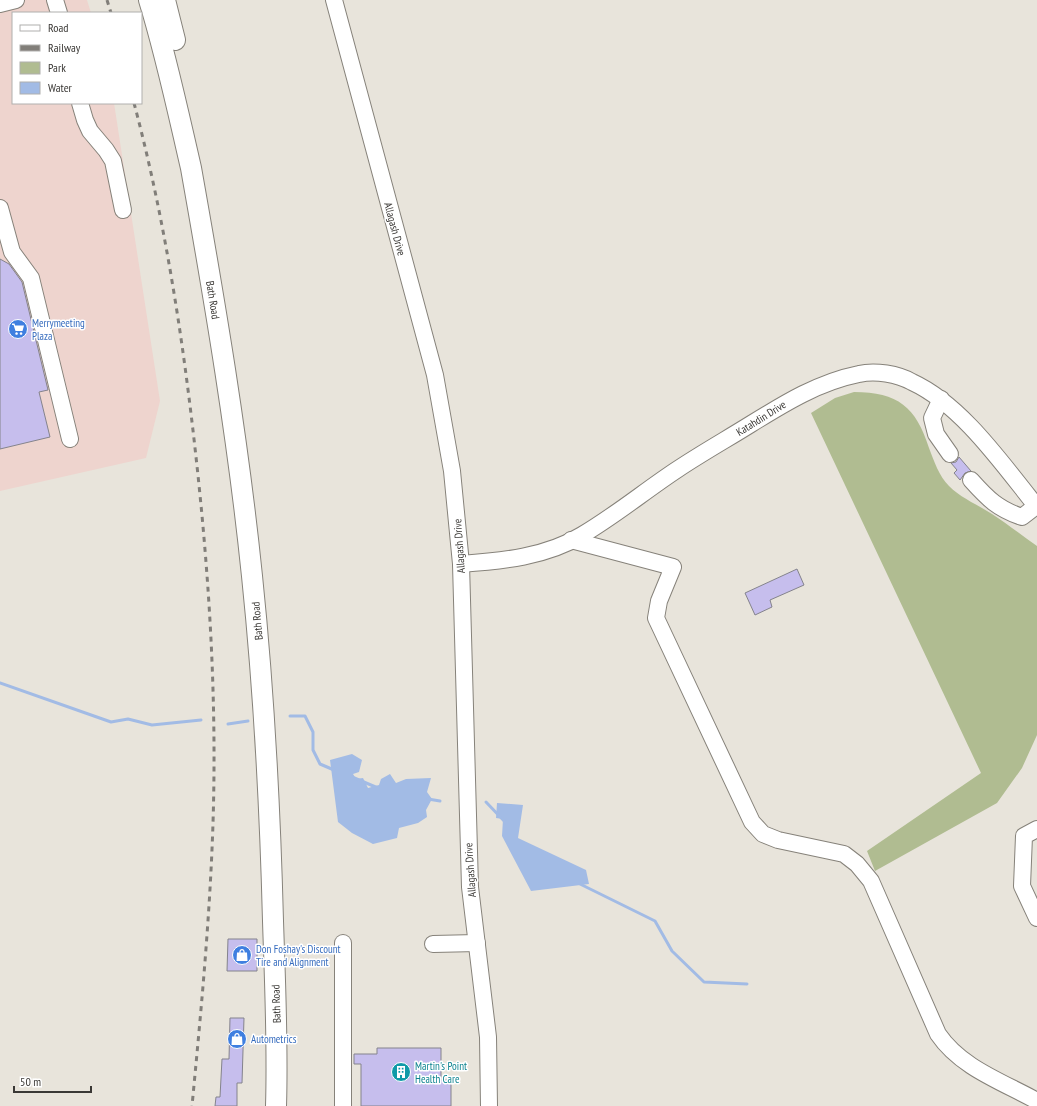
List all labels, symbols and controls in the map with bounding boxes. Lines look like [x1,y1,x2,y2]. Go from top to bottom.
legend [12,12,142,104]
text: Road [48,20,68,35]
text: Railway [48,40,81,55]
text: Park [48,60,66,75]
text: Water [48,80,73,95]
street label: Allagash Drive [381,201,409,258]
street label: Bath Road [203,280,223,320]
place label: Merrymeeting Plaza [32,316,85,343]
supermarket icon: Merrymeeting Plaza [7,318,29,340]
street label: Katahdin Drive [733,397,789,439]
street label: Allagash Drive [450,518,468,574]
street label: Bath Road [248,601,266,641]
street label: Allagash Drive [461,842,479,898]
place label: Don Foshay's Discount Tire and Alignment [256,942,341,969]
shop icon: Don Foshay's Discount Tire and Alignment [231,944,253,966]
street label: Bath Road [268,984,284,1024]
shop icon: Autometrics [226,1028,248,1050]
place label: Autometrics [251,1032,297,1046]
place label: Martin's Point Health Care [415,1059,467,1086]
building icon: Martin's Point Health Care [390,1061,412,1083]
scale bar [14,1068,91,1094]
text: 50 m [20,1074,41,1089]

